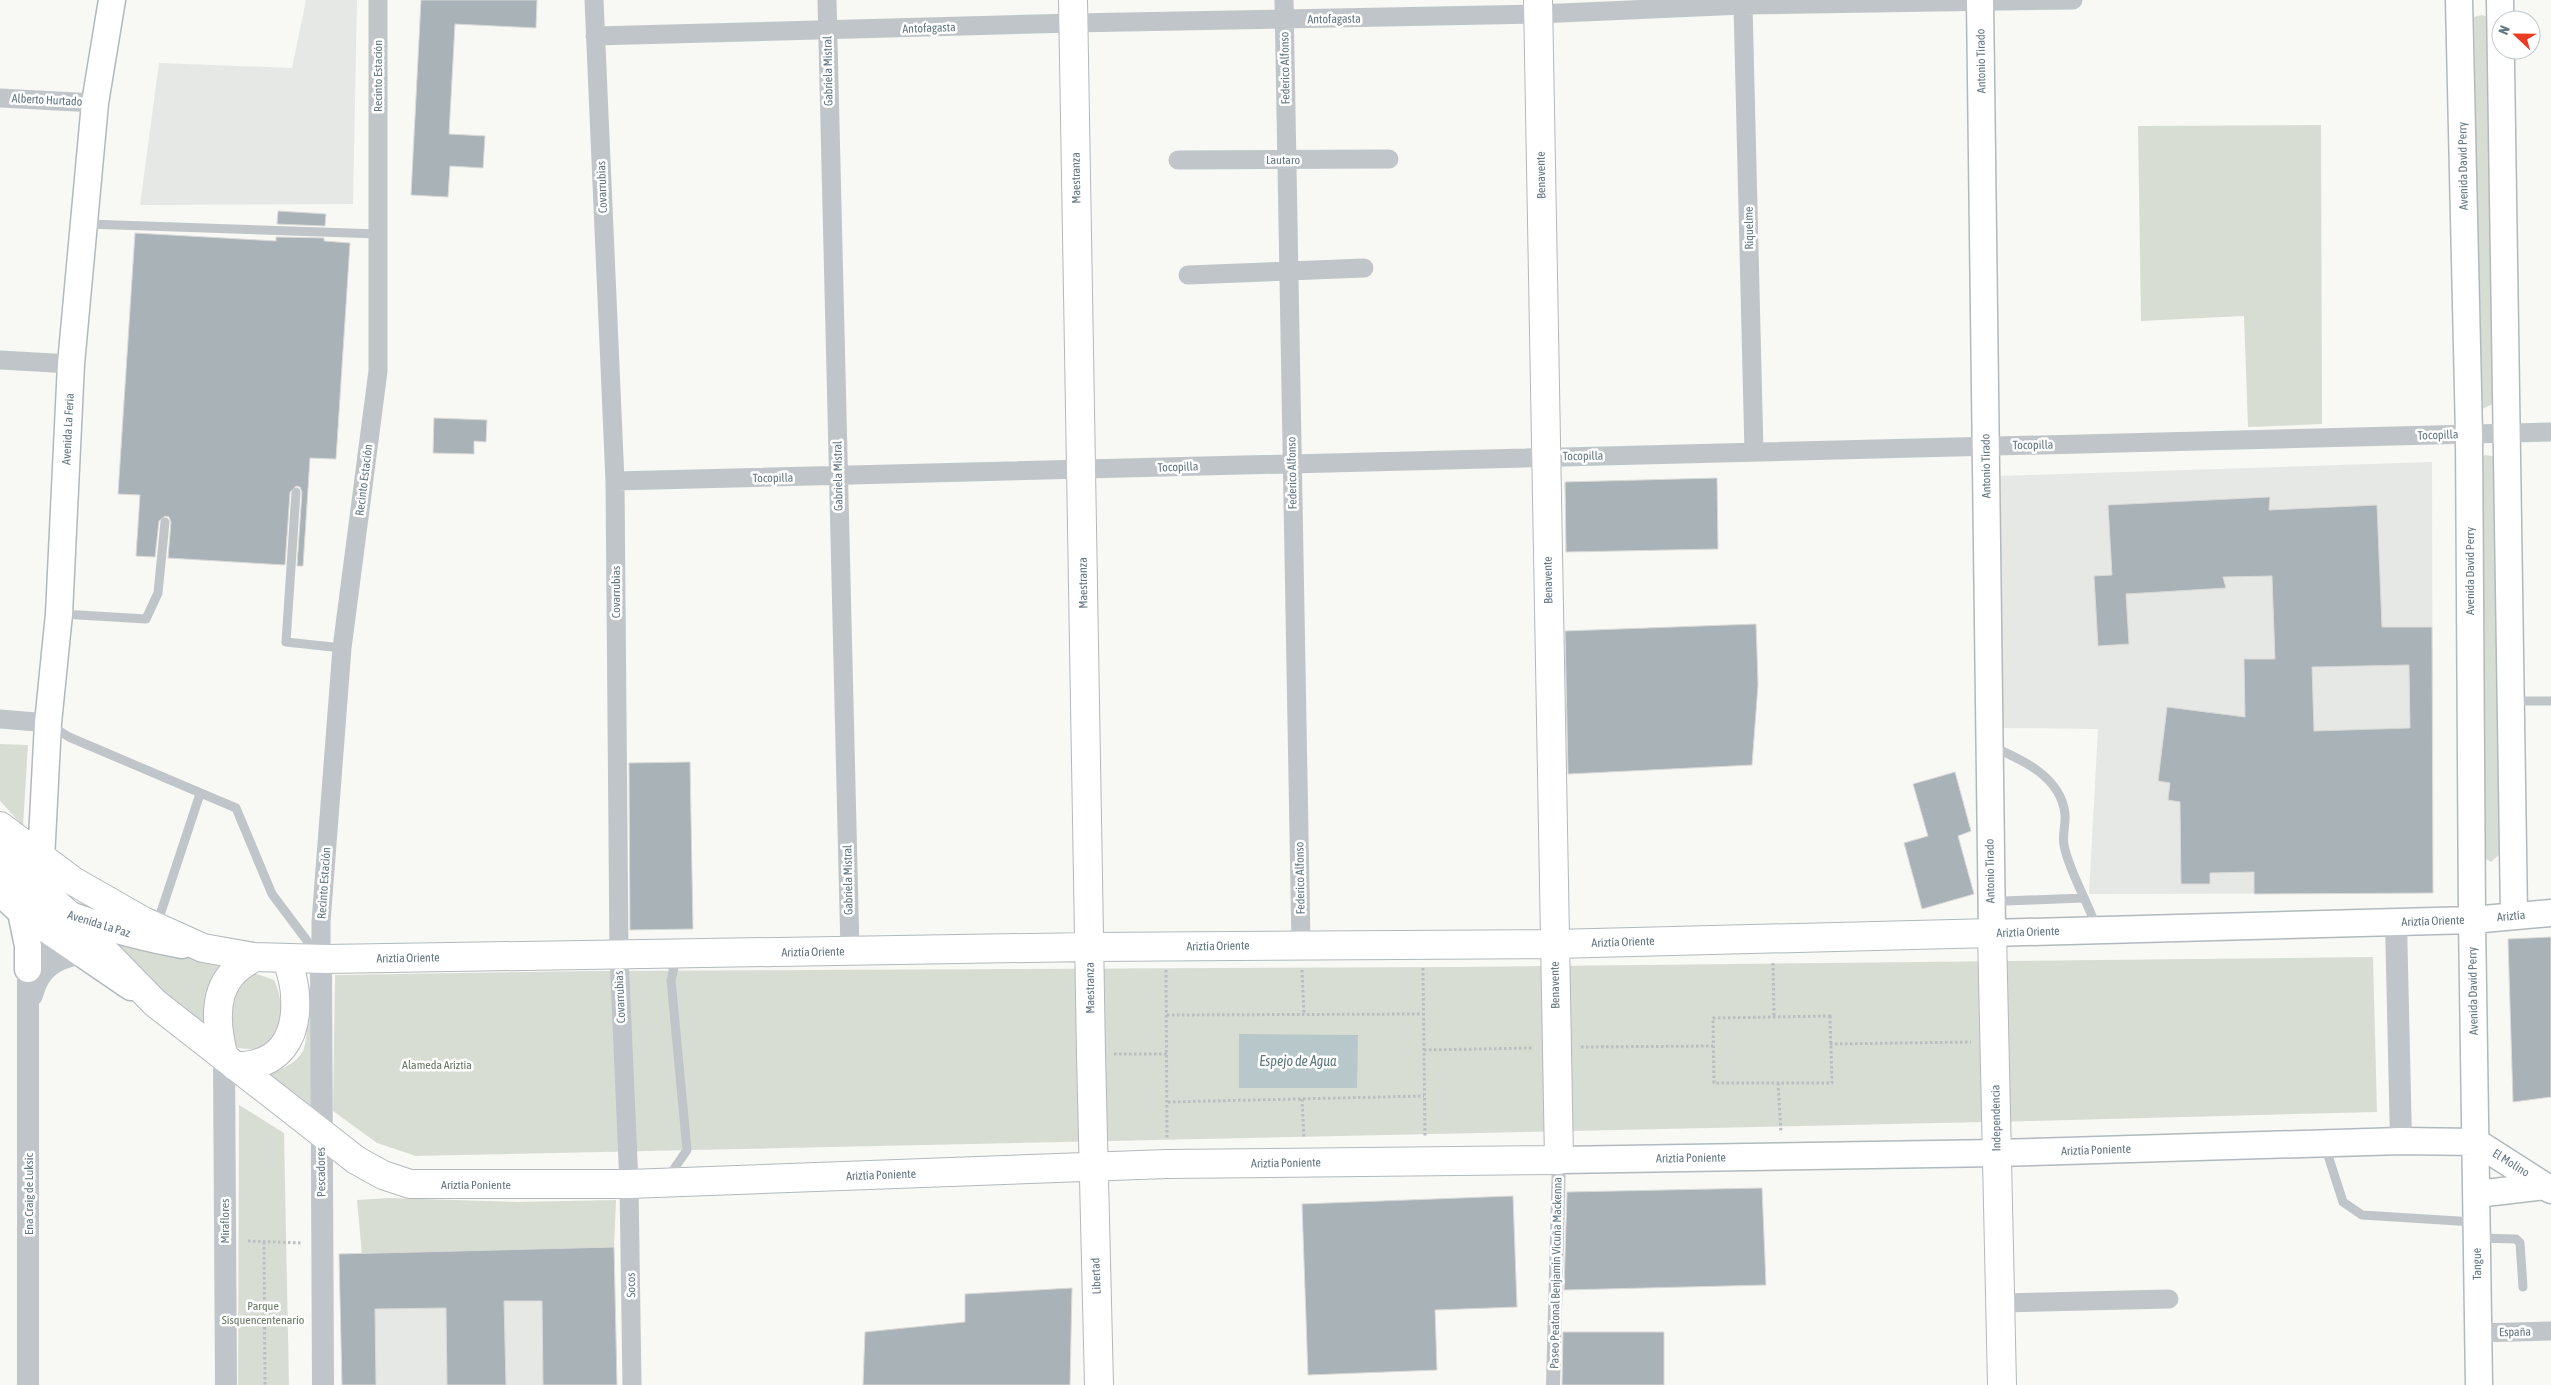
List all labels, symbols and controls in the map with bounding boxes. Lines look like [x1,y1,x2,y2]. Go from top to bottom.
north arrow [2491,10,2541,60]
street label: Antofagasta [1307,12,1361,26]
street label: Antofagasta [902,20,956,36]
text: N [2495,23,2513,37]
street label: Antonio Tirado [1973,28,1989,93]
street label: Federico Alfonso [1277,31,1293,105]
street label: Gabriela Mistral [820,35,836,106]
street label: Recinto Estación [371,40,385,112]
street label: Alberto Hurtado [11,91,83,109]
street label: Avenida David Perry [2455,122,2471,210]
street label: Benavente [1534,151,1548,199]
street label: Maestranza [1069,152,1083,204]
street label: Lautaro [1266,153,1300,167]
street label: Covarrubias [594,161,610,213]
street label: Riquelme [1742,206,1756,250]
street label: Avenida La Feria [59,393,77,465]
street label: Tocopilla [2417,427,2459,443]
street label: Antonio Tirado [1978,433,1994,498]
street label: Federico Alfonso [1284,436,1300,510]
street label: Tocopilla [2013,438,2053,452]
street label: Gabriela Mistral [830,440,846,511]
street label: Recinto Estación [353,443,375,517]
street label: Tocopilla [1563,449,1603,463]
street label: Tocopilla [1157,459,1199,475]
street label: Tocopilla [753,471,793,485]
street label: Avenida David Perry [2463,527,2477,615]
street label: Benavente [1541,556,1555,604]
street label: Maestranza [1076,557,1090,609]
street label: Covarrubias [609,566,623,618]
street label: Antonio Tirado [1982,838,1998,903]
street label: Federico Alfonso [1292,841,1308,915]
street label: Gabriela Mistral [840,844,856,915]
street label: Recinto Estación [315,847,333,919]
street label: Avenida La Paz [66,908,133,940]
street label: Ariztía [2496,908,2526,924]
street label: Ariztía Oriente [2401,913,2465,929]
street label: Ariztía Oriente [1996,924,2060,940]
street label: Ariztía Oriente [1591,934,1655,950]
street label: Ariztía Oriente [1186,938,1250,954]
street label: Ariztía Oriente [781,944,845,960]
street label: Avenida David Perry [2465,947,2481,1035]
street label: Ariztía Oriente [376,950,440,966]
street label: Benavente [1548,961,1562,1009]
street label: Maestranza [1083,962,1097,1014]
street label: Covarrubias [612,970,628,1024]
water label: Espejo de Agua [1259,1053,1337,1069]
park label: Alameda Ariztia [402,1058,472,1072]
street label: Independencia [1988,1085,2004,1151]
street label: Ariztía Poniente [2061,1142,2131,1158]
street label: El Molino [2490,1146,2532,1180]
street label: Pescadores [314,1147,328,1197]
street label: Ariztía Poniente [1656,1150,1726,1166]
street label: Ena Craig de Luksic [22,1152,36,1235]
street label: Ariztía Poniente [1251,1155,1321,1171]
street label: Ariztía Poniente [846,1167,916,1183]
street label: Paseo Peatonal Benjamín Vicuña Mackenna [1547,1177,1565,1369]
street label: Ariztía Poniente [441,1178,511,1192]
street label: Miraflores [218,1199,232,1243]
street label: Tangue [2470,1248,2484,1280]
street label: Libertad [1088,1257,1104,1295]
street label: Socos [624,1272,638,1298]
park label: Parque Sisquencentenario [222,1299,305,1327]
street label: España [2499,1325,2531,1339]

